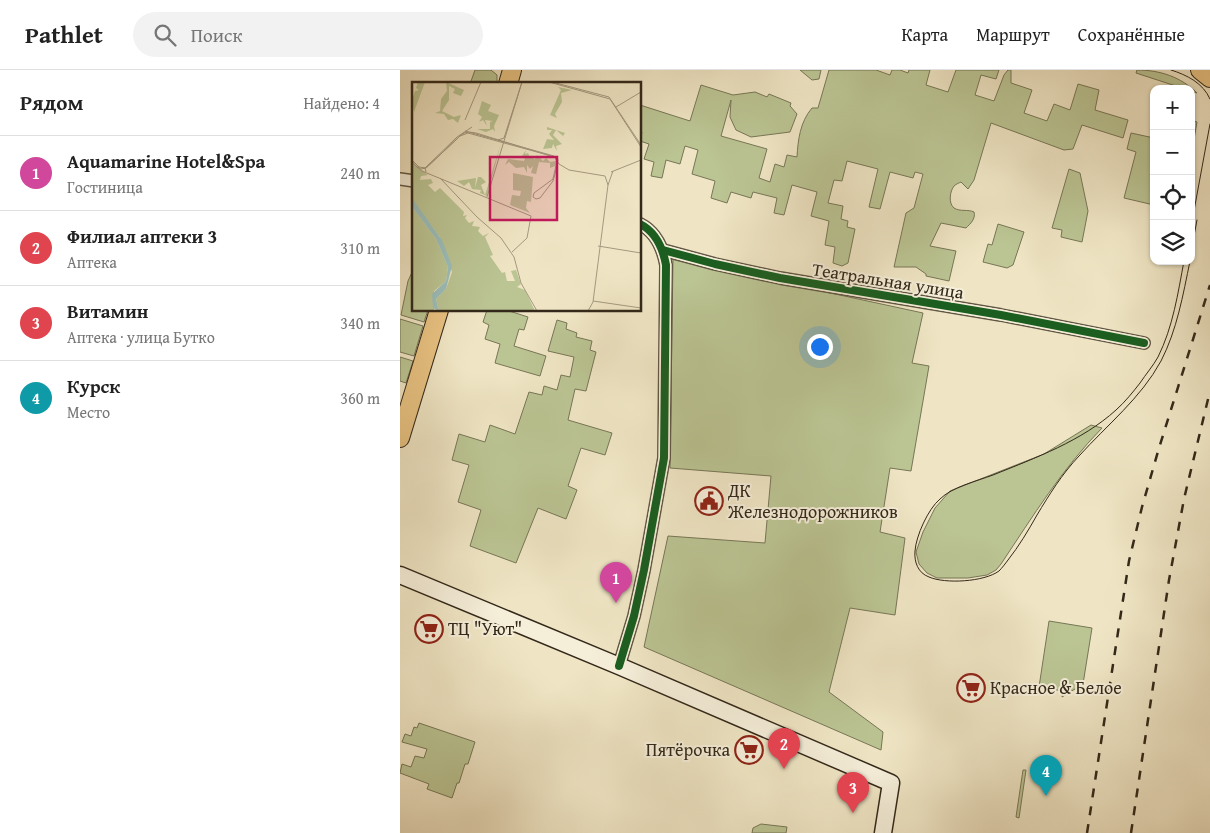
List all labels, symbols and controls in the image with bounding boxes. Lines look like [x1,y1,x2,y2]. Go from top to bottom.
search box [133,12,483,57]
text: Pathlet [25,17,103,52]
icon: search [151,21,179,49]
text: Поиск [191,21,242,49]
text: Карта [902,21,948,48]
text: Маршрут [976,21,1050,48]
text: Сохранённые [1078,21,1185,48]
inset map [412,82,641,311]
map controls [1150,85,1195,265]
button: + [1150,85,1195,130]
text: Рядом [20,87,83,118]
text: Найдено: 4 [303,91,380,115]
button: − [1150,130,1195,175]
text: Aquamarine Hotel&Spa [67,147,265,175]
text: 1 [32,161,40,185]
text: 240 m [340,161,380,185]
text: Гостиница [67,175,143,199]
button: locate [1150,175,1195,220]
button: layers [1150,220,1195,265]
text: Филиал аптеки 3 [67,222,217,250]
text: 2 [32,236,40,260]
text: 310 m [340,236,380,260]
text: Аптека [67,250,117,274]
street label: Театральная улица [810,255,966,306]
text: Витамин [67,297,148,325]
text: 3 [32,311,40,335]
text: 340 m [340,311,380,335]
text: Аптека · улица Бутко [67,325,215,349]
your location [807,334,833,360]
text: Курск [67,372,120,400]
text: 4 [32,386,40,410]
text: 360 m [340,386,380,410]
text: Место [67,400,110,424]
place label: ДК Железнодорожников [727,477,898,525]
public building icon: ДК Железнодорожников [694,486,724,516]
pin: 1 [600,562,632,603]
supermarket icon: ТЦ "Уют" [414,614,444,644]
place label: ТЦ "Уют" [448,615,522,642]
supermarket icon: Красное & Белое [956,673,986,703]
place label: Красное & Белое [990,674,1122,701]
pin: 2 [768,728,800,769]
supermarket icon: Пятёрочка [734,735,764,765]
place label: Пятёрочка [646,736,730,763]
pin: 4 [1030,755,1062,796]
pin: 3 [837,772,869,813]

